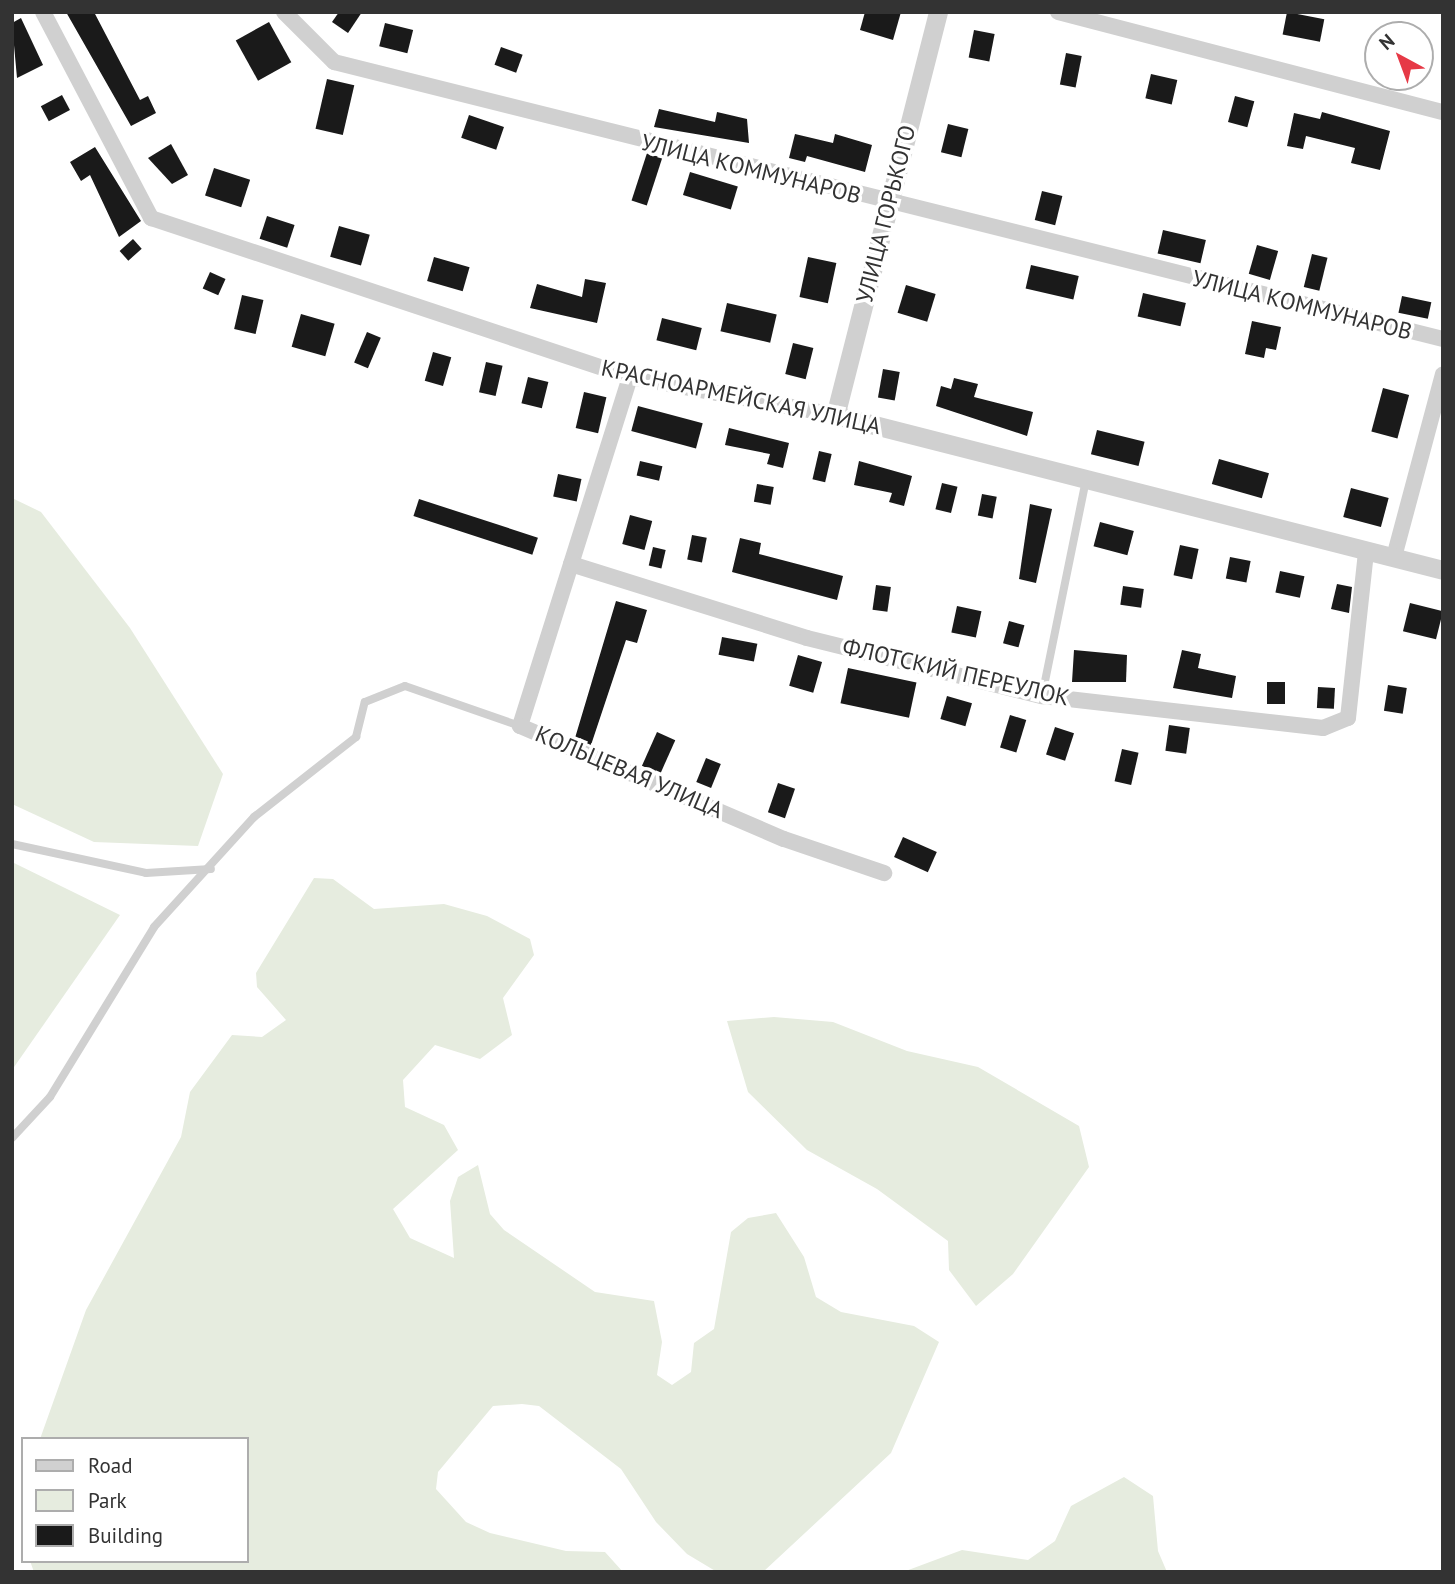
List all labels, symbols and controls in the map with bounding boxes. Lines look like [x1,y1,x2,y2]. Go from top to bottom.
north arrow [1364,21,1434,91]
text: N [1374,29,1399,55]
street label: УЛИЦА ГОРЬКОГО [850,122,922,306]
street label: УЛИЦА КОММУНАРОВ [638,128,864,210]
street label: УЛИЦА КОММУНАРОВ [1189,264,1415,346]
street label: КРАСНОАРМЕЙСКАЯ УЛИЦА [598,354,884,440]
street label: ФЛОТСКИЙ ПЕРЕУЛОК [840,632,1072,712]
street label: КОЛЬЦЕВАЯ УЛИЦА [531,720,727,824]
legend [21,1437,248,1563]
text: Road [88,1452,132,1479]
text: Park [88,1487,127,1514]
text: Building [88,1522,163,1549]

